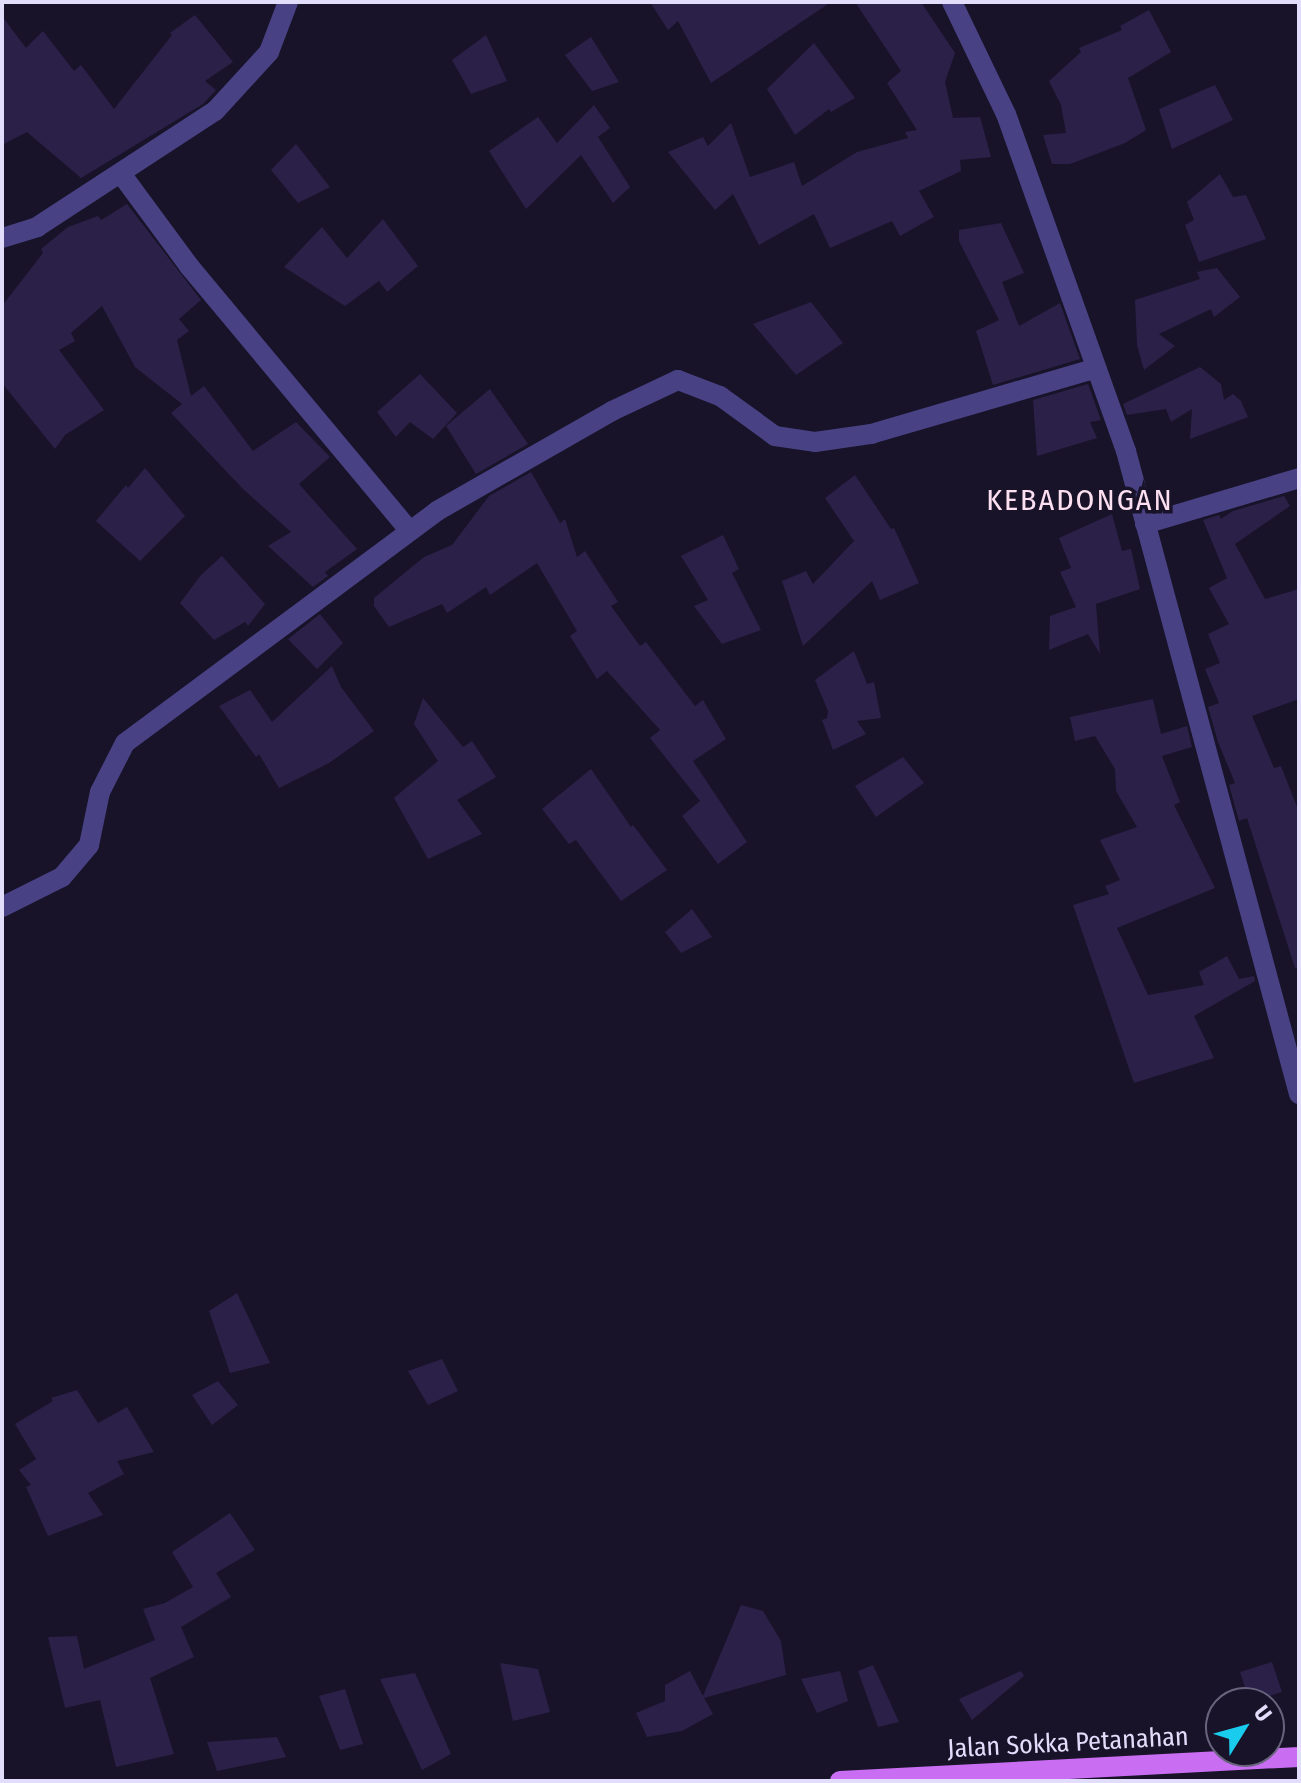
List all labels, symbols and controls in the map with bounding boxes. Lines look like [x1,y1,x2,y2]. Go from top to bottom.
district label: KEBADONGAN [986,482,1174,518]
north arrow [1205,1687,1285,1767]
text: U [1248,1700,1278,1727]
street label: Jalan Sokka Petanahan [947,1721,1189,1765]

